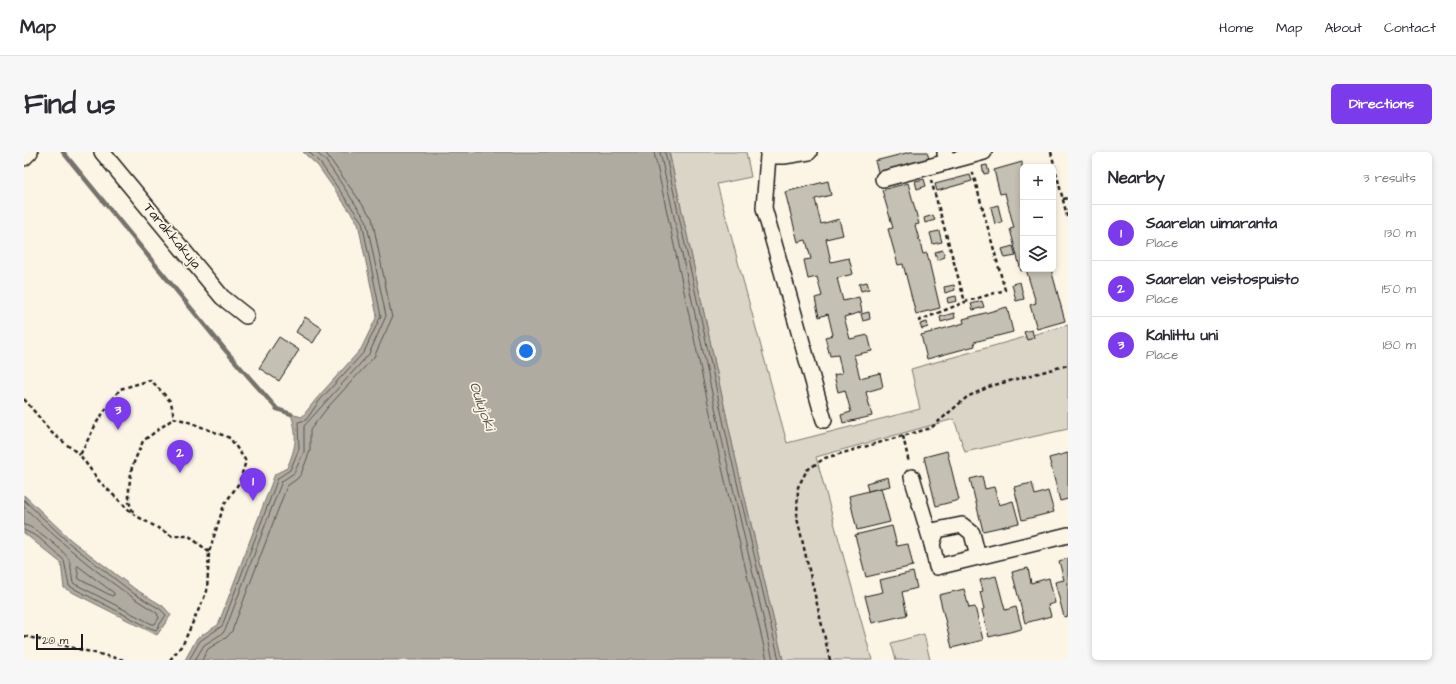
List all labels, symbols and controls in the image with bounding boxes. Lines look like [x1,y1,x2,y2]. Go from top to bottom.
text: Map [20,14,56,41]
text: Home [1219,18,1254,38]
text: Map [1276,18,1302,38]
text: About [1324,18,1362,38]
text: Contact [1384,18,1436,38]
button: Directions [1331,84,1432,124]
text: Find us [24,85,115,124]
map controls [1020,164,1056,272]
button: + [1020,164,1056,200]
text: Nearby [1108,166,1165,190]
text: 3 results [1363,169,1416,187]
street label: Tarakkakuja [139,199,205,273]
button: − [1020,200,1056,236]
text: Saarelan uimaranta [1146,213,1277,234]
text: 1 [1120,224,1122,242]
text: 130 m [1384,224,1416,242]
text: Place [1146,234,1178,252]
button: layers [1020,236,1056,272]
text: Saarelan veistospuisto [1146,269,1299,290]
text: 2 [1117,280,1125,298]
text: 150 m [1382,280,1416,298]
text: Place [1146,290,1178,308]
text: Kahlittu uni [1146,325,1218,346]
text: 3 [1118,336,1124,354]
text: 180 m [1382,336,1416,354]
your location [516,341,536,361]
text: Place [1146,346,1178,364]
water label: Oulujoki [464,379,501,435]
pin: 3 [105,397,131,430]
pin: 2 [167,440,193,473]
pin: 1 [240,468,266,501]
scale bar [36,632,83,651]
text: 20 m [42,633,68,648]

